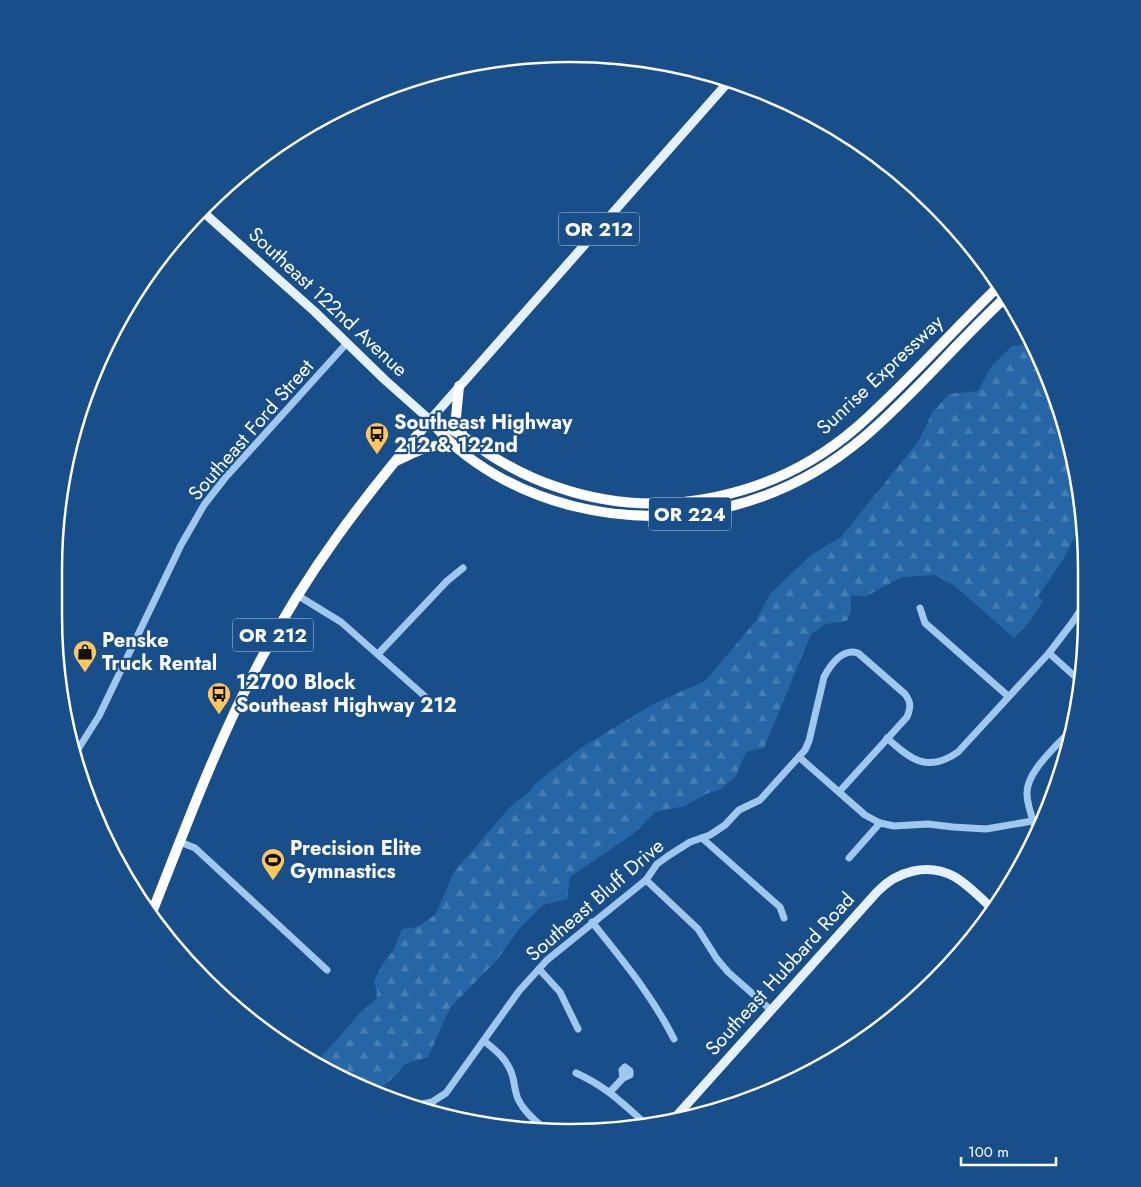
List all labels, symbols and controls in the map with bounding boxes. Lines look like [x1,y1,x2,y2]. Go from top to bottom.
road number: OR 212 [559,212,639,245]
street label: Southeast 122nd Avenue [242,220,414,384]
street label: Sunrise Expressway [810,308,950,442]
street label: Southeast Ford Street [181,353,321,507]
place label: Southeast Highway 212 & 122nd [394,408,573,460]
bus stop icon: Southeast Highway 212 & 122nd [364,421,390,455]
road number: OR 224 [649,498,731,530]
road number: OR 212 [233,618,313,652]
place label: Penske Truck Rental [102,626,217,678]
shop icon: Penske Truck Rental [72,639,98,673]
place label: 12700 Block Southeast Highway 212 [236,668,457,720]
bus stop icon: 12700 Block Southeast Highway 212 [206,681,232,715]
street label: Southeast Bluff Drive [520,832,670,968]
place label: Precision Elite Gymnastics [290,834,422,886]
sports icon: Precision Elite Gymnastics [260,847,286,881]
street label: Southeast Hubbard Road [699,886,861,1062]
scale bar [961,1134,1056,1166]
text: 100 m [968,1141,1009,1163]

